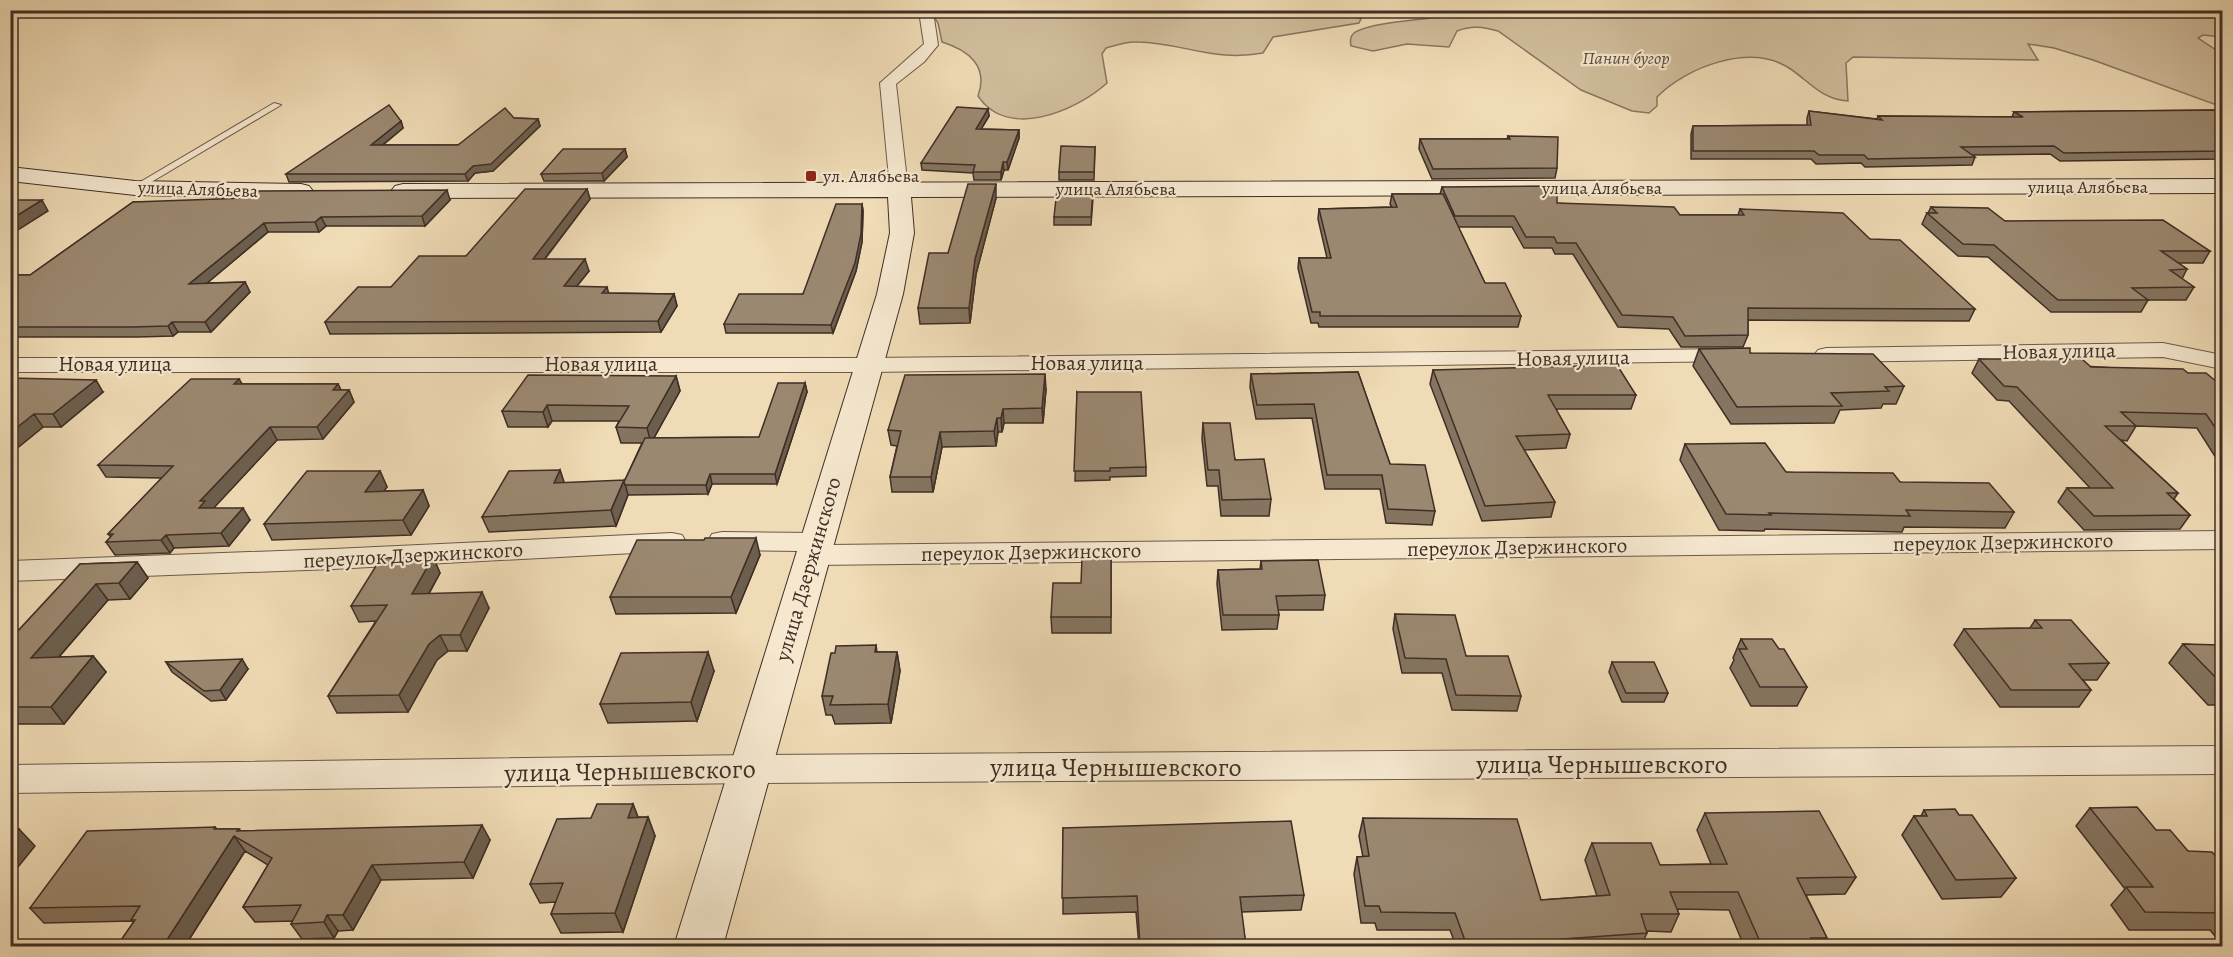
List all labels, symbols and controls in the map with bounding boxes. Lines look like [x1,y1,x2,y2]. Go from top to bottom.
park label: Панин бугор [1582,46,1670,70]
place label: ул. Алябьева [822,164,920,188]
marker: ул. Алябьева [804,169,818,183]
street label: улица Алябьева [137,175,259,203]
street label: улица Алябьева [2027,175,2149,199]
street label: улица Алябьева [1541,176,1663,200]
street label: улица Алябьева [1055,177,1177,201]
street label: Новая улица [2002,336,2116,366]
street label: Новая улица [1516,343,1630,373]
street label: Новая улица [1030,349,1144,377]
street label: Новая улица [58,350,172,378]
street label: Новая улица [544,350,658,378]
street label: улица Дзержинского [768,474,848,665]
street label: переулок Дзержинского [1893,526,2113,558]
street label: переулок Дзержинского [1407,531,1627,563]
street label: переулок Дзержинского [302,535,524,575]
street label: переулок Дзержинского [921,536,1141,568]
street label: улица Чернышевского [1475,747,1728,782]
street label: улица Чернышевского [989,750,1242,785]
street label: улица Чернышевского [503,751,756,791]

